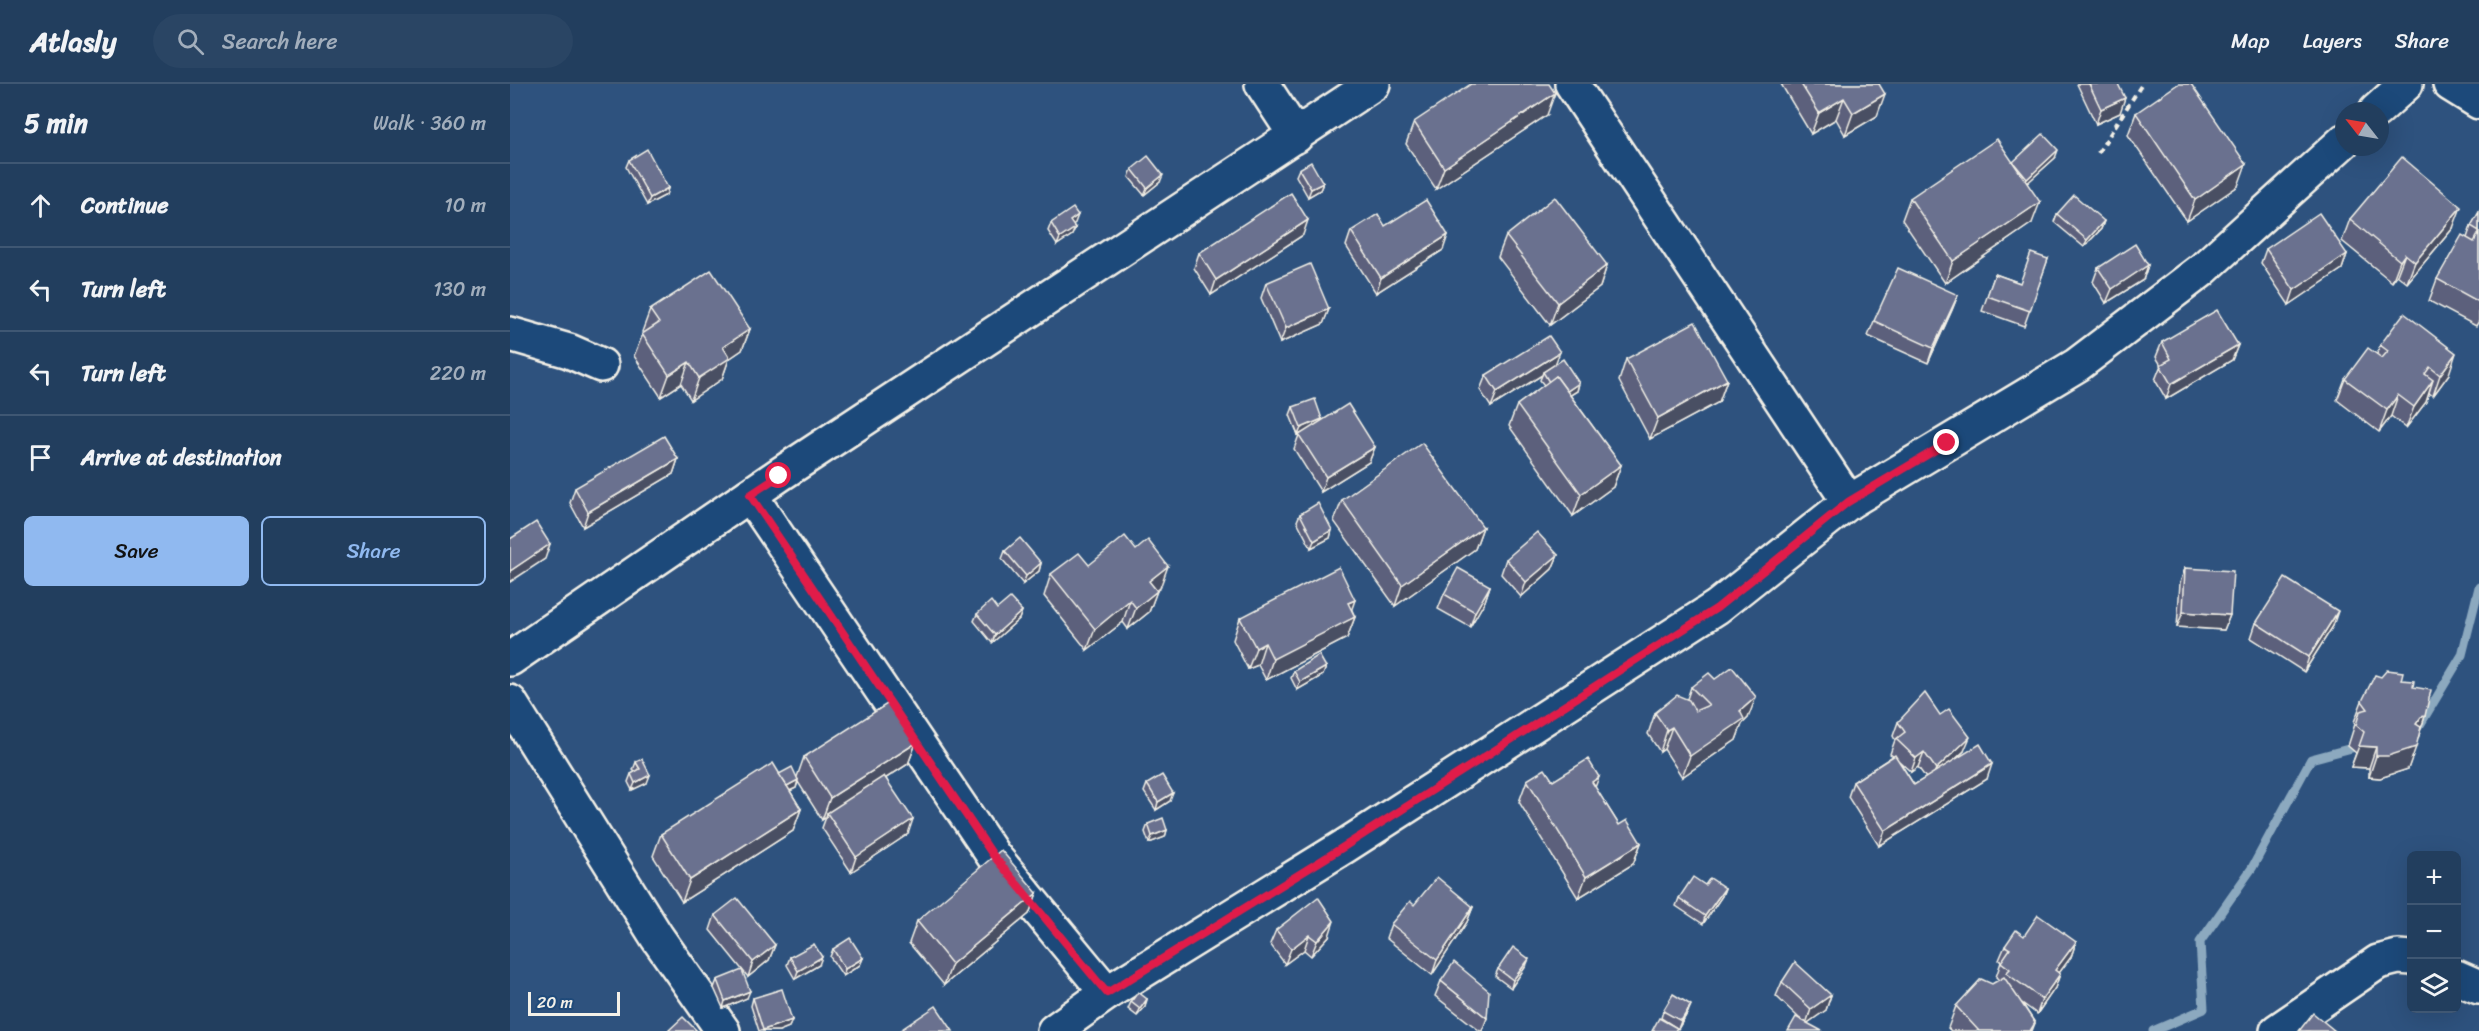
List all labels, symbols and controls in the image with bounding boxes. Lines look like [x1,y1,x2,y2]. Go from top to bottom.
search box [153,14,573,68]
text: Atlasly [30,17,117,66]
text: Search here [222,22,338,61]
text: Map [2231,22,2270,60]
text: Layers [2303,22,2362,60]
text: Share [2395,22,2449,60]
icon: search [174,25,207,58]
text: 5 min [24,100,88,146]
north arrow [2335,102,2389,156]
text: Walk · 360 m [373,106,486,141]
text: Continue [81,186,169,225]
text: 10 m [444,188,486,223]
icon: ahead [24,189,57,222]
text: Turn left [81,270,166,309]
text: 130 m [433,272,486,307]
icon: left [24,273,57,306]
text: Turn left [81,354,166,393]
text: 220 m [430,356,486,391]
icon: left [24,357,57,390]
route end [1933,429,1959,455]
text: Arrive at destination [81,438,282,477]
icon: arrive [24,441,57,474]
route start [765,462,791,488]
button: Save [24,516,249,586]
button: Share [261,516,486,586]
map controls [2407,851,2461,1013]
button: + [2407,851,2461,905]
button: − [2407,905,2461,959]
button: layers [2407,959,2461,1013]
text: 20 m [537,988,573,1017]
scale bar [528,989,620,1016]

